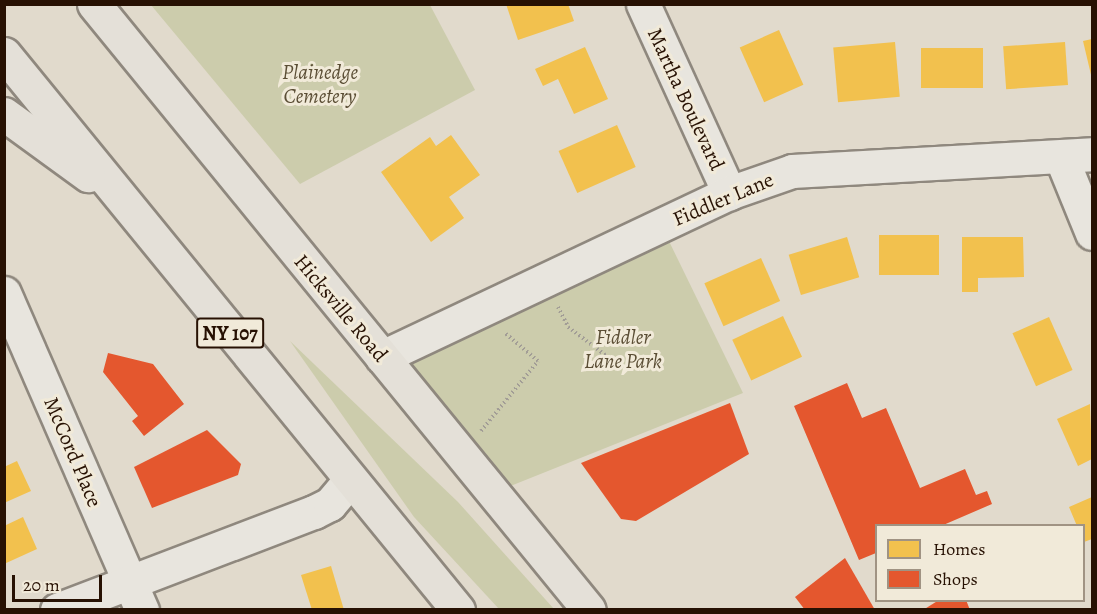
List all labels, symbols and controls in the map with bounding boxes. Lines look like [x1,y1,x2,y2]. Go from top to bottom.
street label: Martha Boulevard [642,24,730,174]
park label: Plainedge Cemetery [282,59,358,109]
street label: Fiddler Lane [669,167,777,231]
street label: Hicksville Road [289,249,393,367]
road number: NY 107 [196,316,264,350]
park label: Fiddler Lane Park [584,324,662,374]
street label: McCord Place [39,393,107,511]
legend [875,524,1085,602]
text: Homes [933,537,985,561]
scale bar [15,563,105,601]
text: Shops [933,567,978,591]
text: 20 m [23,573,60,597]

